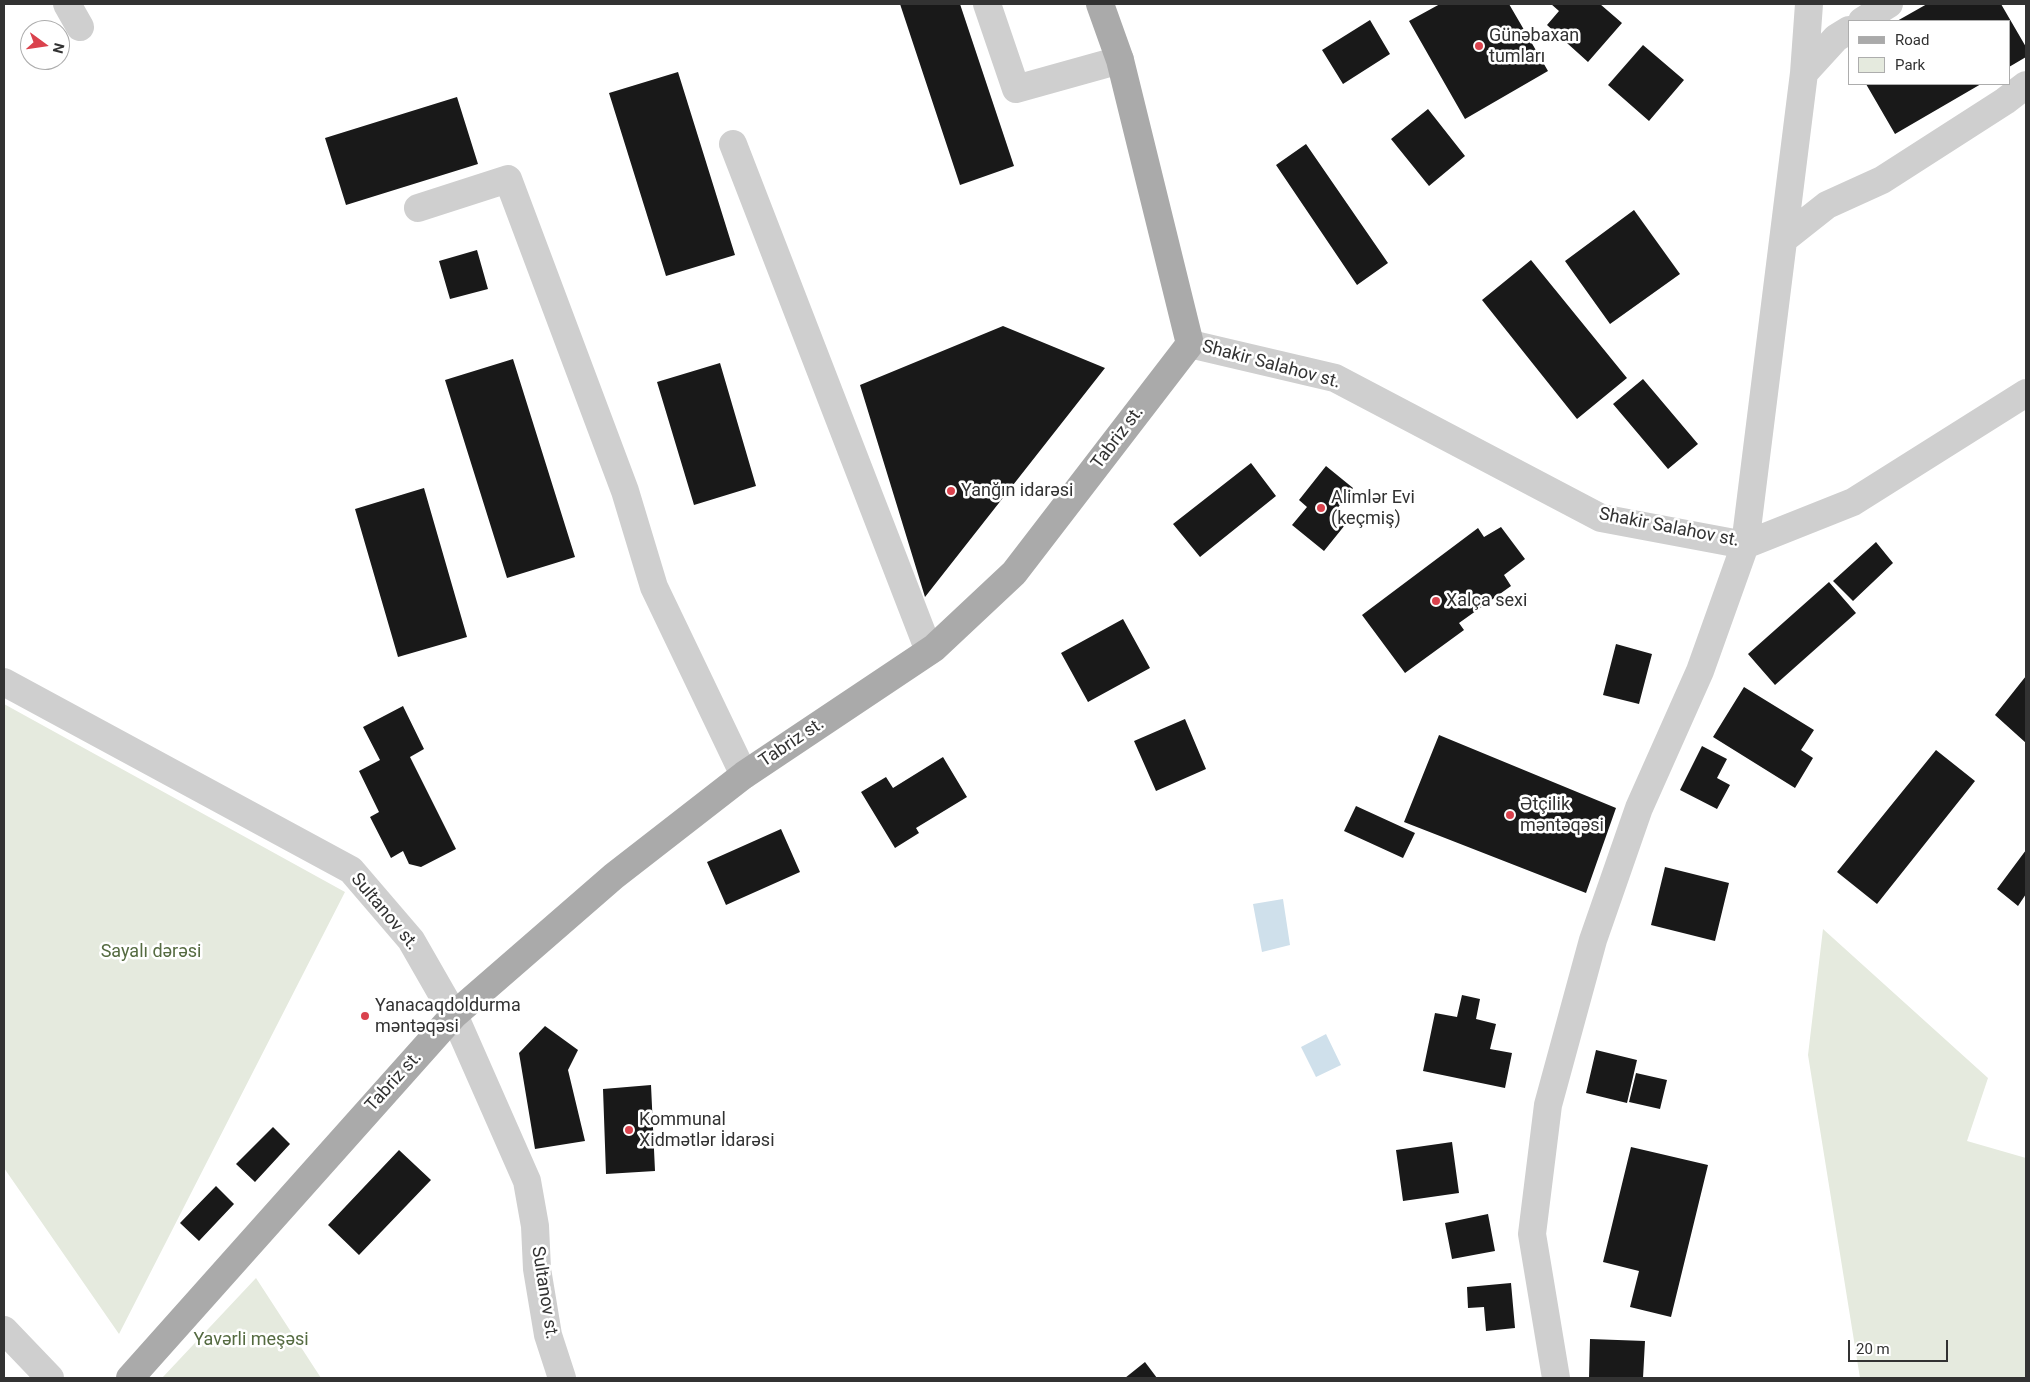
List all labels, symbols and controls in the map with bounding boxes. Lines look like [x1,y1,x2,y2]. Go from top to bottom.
north arrow [20,20,70,70]
legend [1848,20,2010,85]
place label: Günəbaxan tumları [1489,25,1579,68]
text: Road [1895,31,1929,49]
marker: Günəbaxan tumları [1473,40,1485,52]
text: N [50,42,68,55]
text: Park [1895,56,1925,74]
street label: Shakir Salahov st. [1199,336,1343,394]
street label: Tabriz st. [1087,402,1149,474]
place label: Yanğın idarəsi [961,480,1073,502]
marker: Yanğın idarəsi [945,485,957,497]
place label: Alimlər Evi (keçmiş) [1331,487,1415,530]
marker: Alimlər Evi (keçmiş) [1315,502,1327,514]
street label: Shakir Salahov st. [1597,504,1741,552]
place label: Xalça sexi [1446,590,1527,612]
marker: Xalça sexi [1430,595,1442,607]
street label: Tabriz st. [756,714,828,772]
place label: Ətçilik məntəqəsi [1520,794,1604,836]
marker: Ətçilik məntəqəsi [1504,809,1516,821]
street label: Sultanov st. [346,869,422,955]
park label: Sayalı dərəsi [101,941,201,963]
place label: Yanacaqdoldurma məntəqəsi [375,995,521,1038]
marker: Yanacaqdoldurma məntəqəsi [359,1010,371,1022]
street label: Tabriz st. [361,1047,427,1117]
place label: Kommunal Xidmətlər İdarəsi [639,1109,775,1152]
marker: Kommunal Xidmətlər İdarəsi [623,1124,635,1136]
street label: Sultanov st. [526,1245,562,1341]
park label: Yavərli meşəsi [193,1329,309,1351]
scale bar [1850,1330,1950,1362]
text: 20 m [1856,1340,1890,1358]

